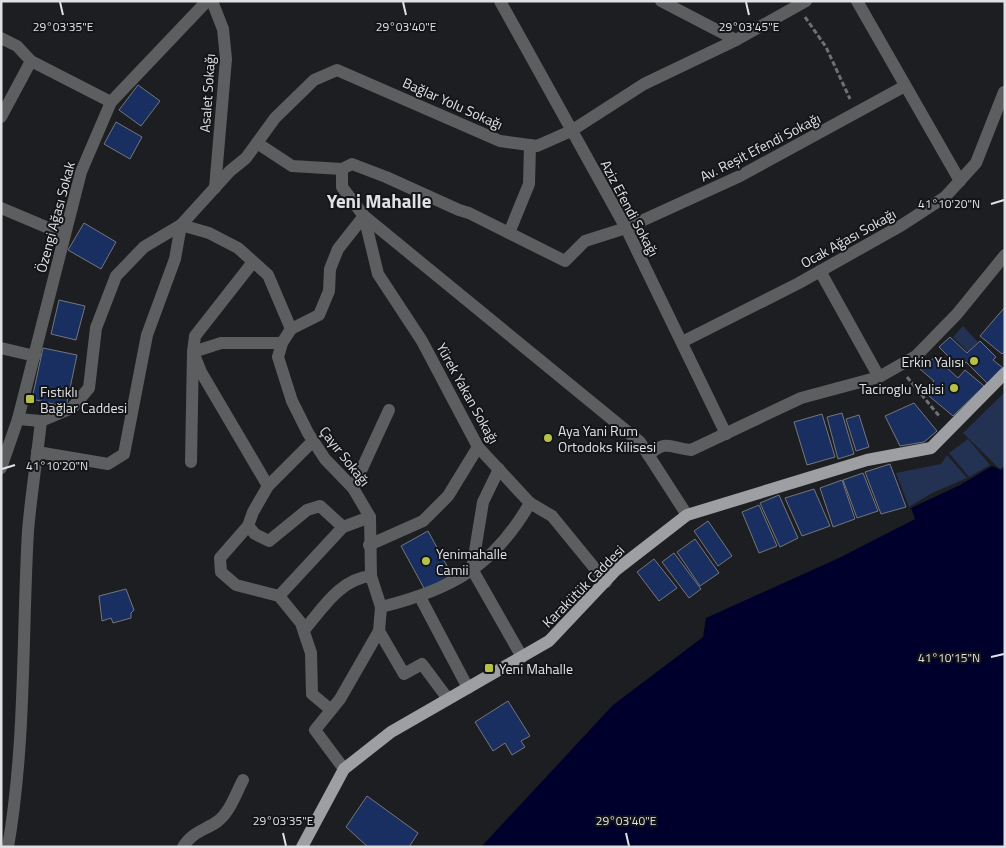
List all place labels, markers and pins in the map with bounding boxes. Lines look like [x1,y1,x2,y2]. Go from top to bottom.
place label: Erkin Yalısı [902,351,964,372]
marker: Erkin Yalısı [968,355,980,367]
place label: Taciroglu Yalisi [859,378,944,399]
place label: Fıstıklı Bağlar Caddesi [40,381,127,418]
marker: Taciroglu Yalisi [948,382,960,394]
marker: Fıstıklı Bağlar Caddesi [24,393,36,405]
place label: Aya Yani Rum Ortodoks Kilisesi [558,420,656,457]
marker: Aya Yani Rum Ortodoks Kilisesi [542,432,554,444]
place label: Yenimahalle Camii [436,543,507,580]
marker: Yenimahalle Camii [420,555,432,567]
place label: Yeni Mahalle [499,658,573,679]
marker: Yeni Mahalle [483,662,495,674]

